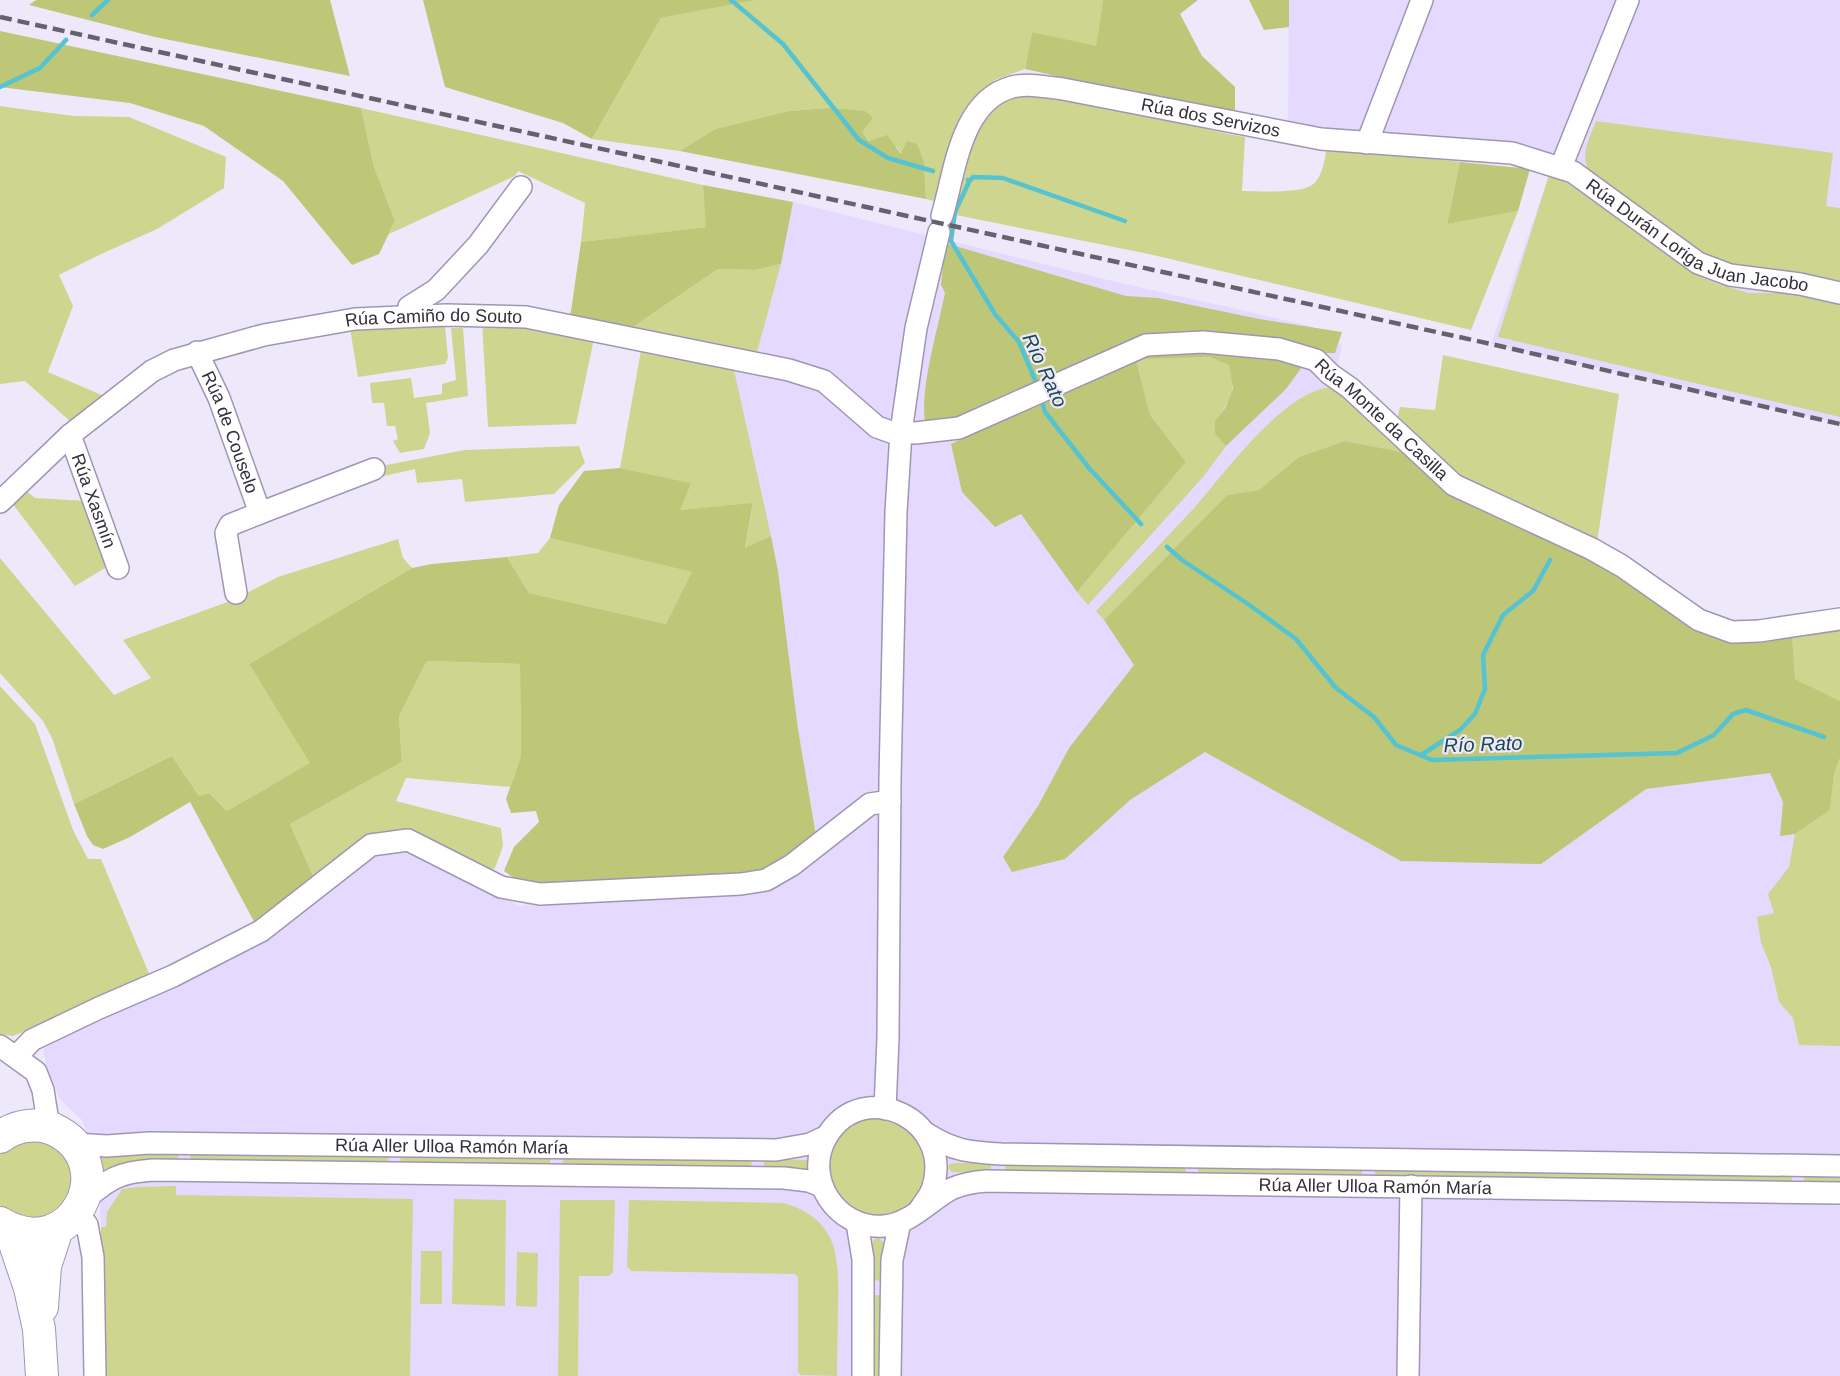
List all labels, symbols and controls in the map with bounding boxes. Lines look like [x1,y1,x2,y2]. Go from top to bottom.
street label: Rúa dos Servizos [1140,94,1282,141]
street label: Rúa Durán Loriga Juan Jacobo [1582,175,1811,296]
street label: Rúa Camiño do Souto [343,305,522,331]
water label: Río Rato [1018,330,1072,410]
street label: Rúa Monte da Casilla [1311,355,1453,485]
street label: Rúa de Couselo [198,368,262,496]
street label: Rúa Xasmín [68,451,120,551]
water label: Río Rato [1443,732,1523,756]
street label: Rúa Aller Ulloa Ramón María [335,1135,570,1158]
street label: Rúa Aller Ulloa Ramón María [1259,1175,1493,1198]

